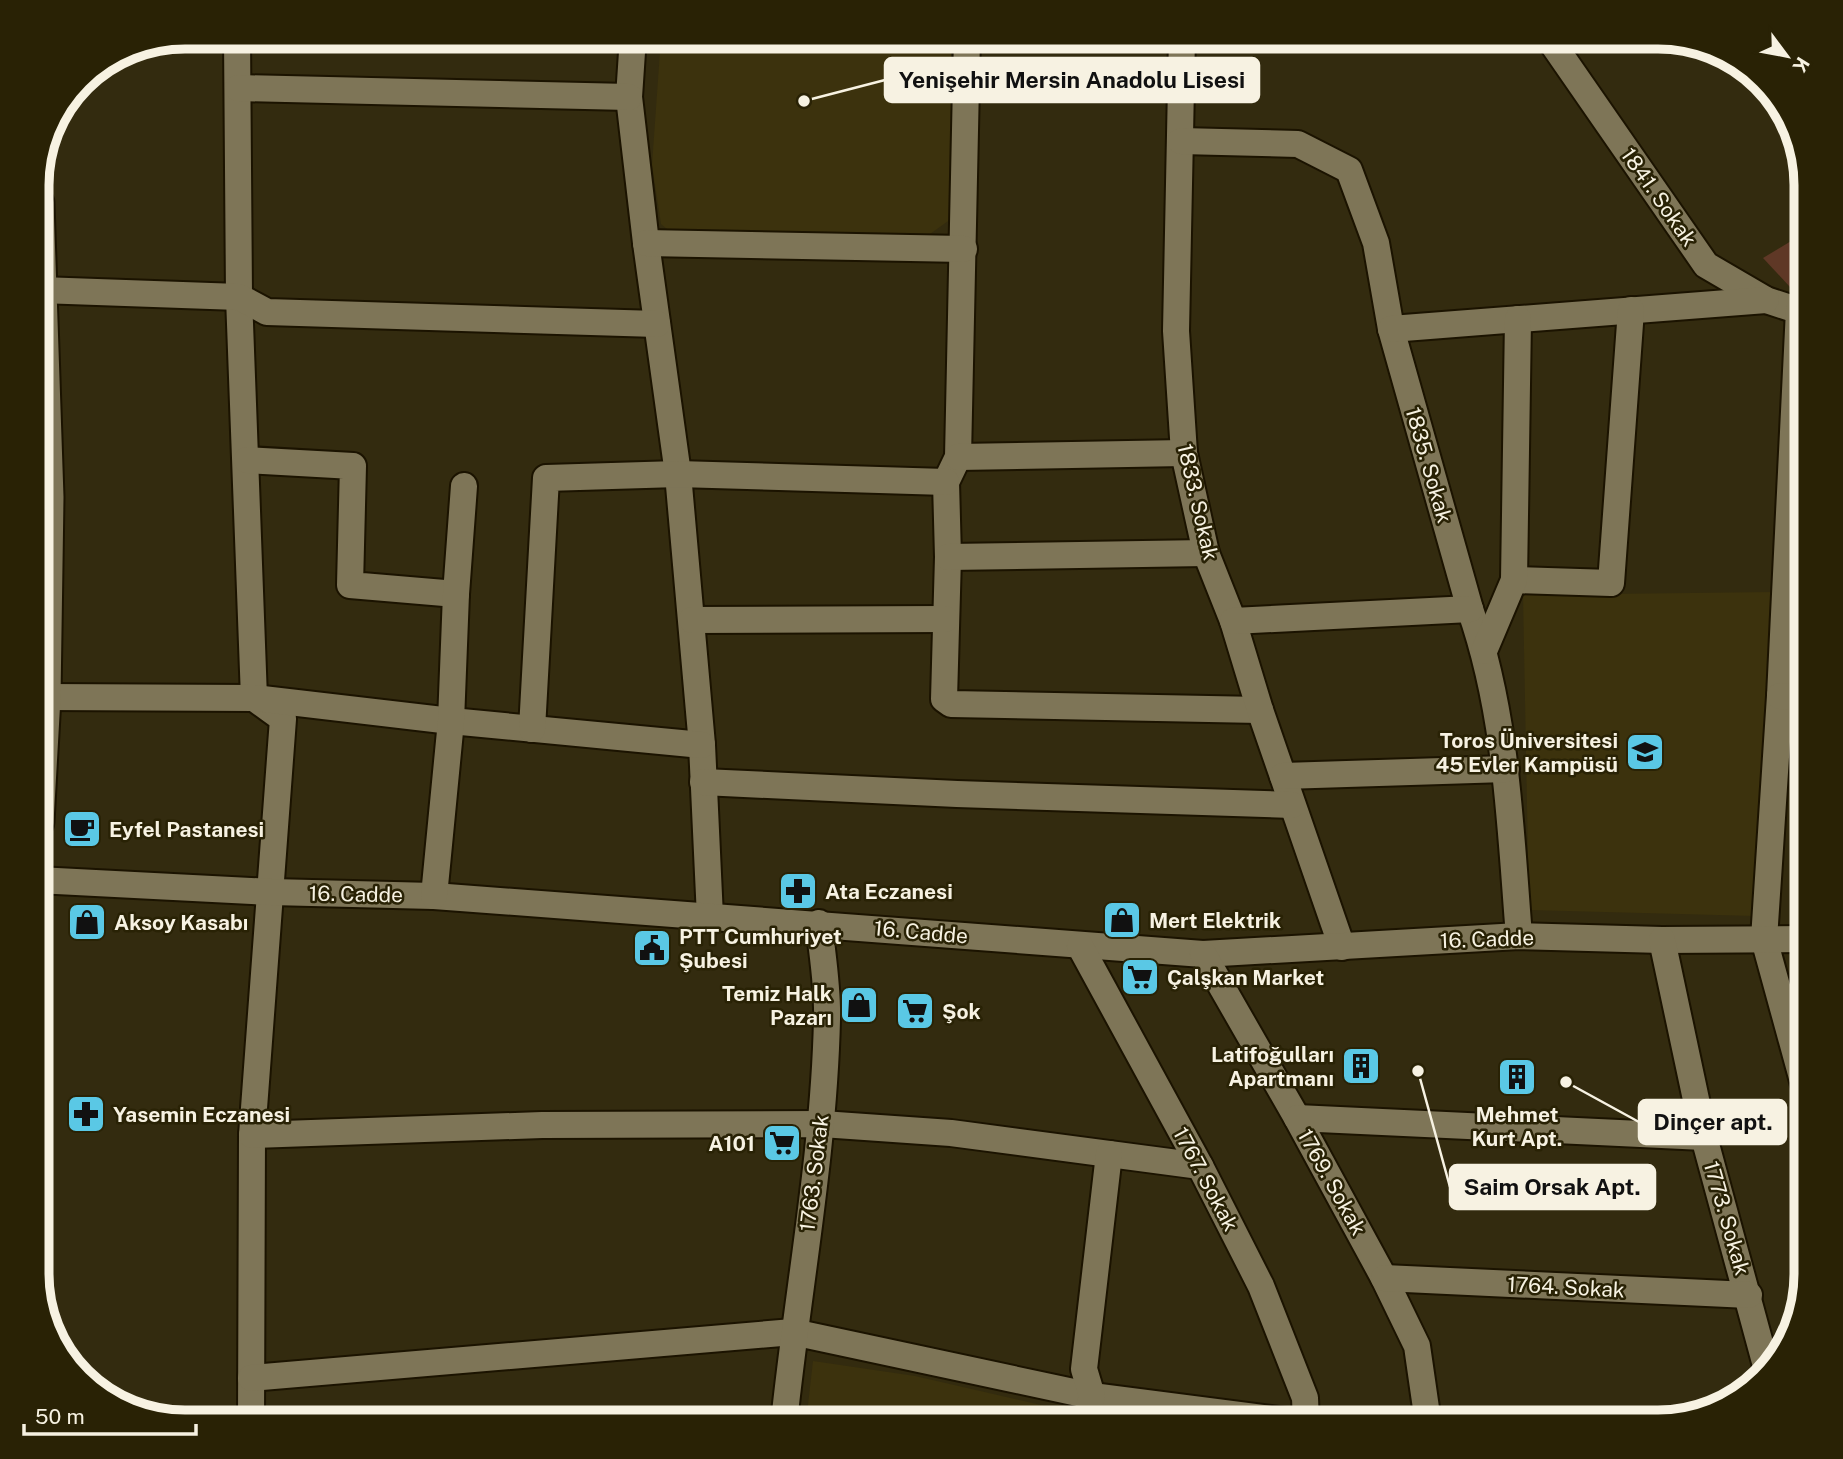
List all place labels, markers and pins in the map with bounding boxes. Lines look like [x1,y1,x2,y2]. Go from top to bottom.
callout: Yenişehir Mersin Anadolu Lisesi [885,58,1259,102]
place label: Toros Üniversitesi 45 Evler Kampüsü [1436,728,1618,777]
school or university icon: Toros Üniversitesi 45 Evler Kampüsü [1624,731,1666,773]
cafe icon: Eyfel Pastanesi [61,808,103,850]
place label: Eyfel Pastanesi [109,817,264,842]
pharmacy icon: Ata Eczanesi [777,870,819,912]
place label: Ata Eczanesi [825,879,953,904]
shop icon: Mert Elektrik [1101,899,1143,941]
shop icon: Aksoy Kasabı [66,901,108,943]
place label: Mert Elektrik [1149,908,1281,933]
place label: Aksoy Kasabı [114,910,248,935]
place label: PTT Cumhuriyet Şubesi [679,924,842,973]
public building icon: PTT Cumhuriyet Şubesi [631,927,673,969]
supermarket icon: Çalşkan Market [1119,956,1161,998]
place label: Çalşkan Market [1167,965,1324,990]
place label: Temiz Halk Pazarı [722,981,832,1030]
shop icon: Temiz Halk Pazarı [838,984,880,1026]
supermarket icon: Şok [894,990,936,1032]
place label: Şok [942,999,981,1024]
place label: Latifoğulları Apartmanı [1211,1042,1334,1091]
building icon: Latifoğulları Apartmanı [1340,1045,1382,1087]
building icon: Mehmet Kurt Apt. [1496,1056,1538,1098]
pharmacy icon: Yasemin Eczanesi [65,1093,107,1135]
callout: Dinçer apt. [1639,1100,1786,1144]
place label: Yasemin Eczanesi [113,1102,290,1127]
place label: Mehmet Kurt Apt. [1472,1102,1563,1151]
supermarket icon: A101 [761,1122,803,1164]
place label: A101 [708,1131,755,1156]
callout: Saim Orsak Apt. [1450,1165,1655,1209]

